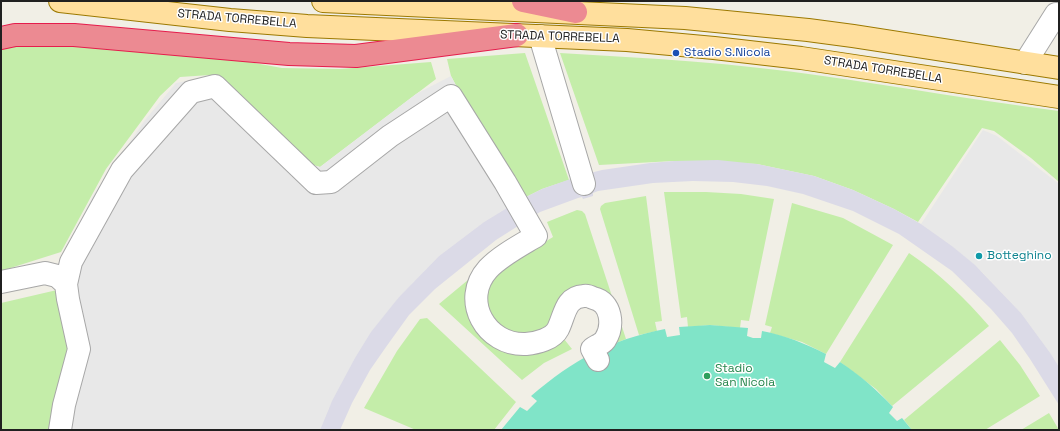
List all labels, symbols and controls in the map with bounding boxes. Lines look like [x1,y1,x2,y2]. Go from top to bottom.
street label: STRADA TORREBELLA [177,7,297,31]
street label: STRADA TORREBELLA [500,28,620,46]
place label: Stadio S.Nicola [684,46,770,60]
marker: Stadio S.Nicola [671,48,681,58]
street label: STRADA TORREBELLA [823,54,943,86]
place label: Botteghino [987,249,1052,263]
marker: Botteghino [974,251,984,261]
place label: Stadio San Nicola [715,362,775,390]
marker: Stadio San Nicola [702,371,712,381]

